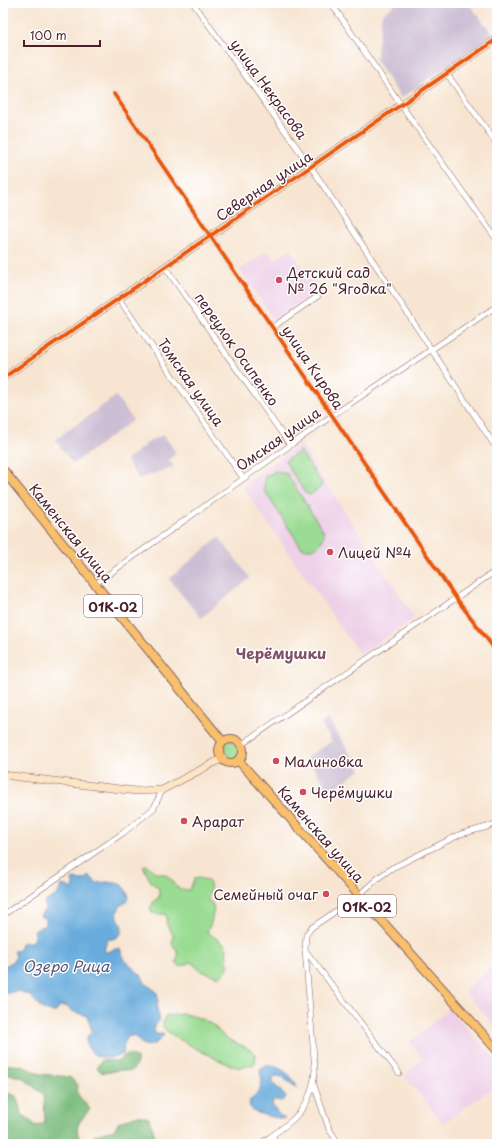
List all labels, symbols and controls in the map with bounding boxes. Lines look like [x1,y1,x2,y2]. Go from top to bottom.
scale bar [24,22,100,48]
text: 100 m [30,26,67,44]
street label: улица Некрасова [225,34,313,144]
street label: Северная улица [211,146,317,226]
place label: Детский сад № 26 "Ягодка" [286,262,392,299]
marker: Детский сад № 26 "Ягодка" [274,275,284,285]
street label: переулок Осипенко [190,288,284,410]
street label: улица Кирова [277,321,349,414]
street label: Томская улица [153,334,229,430]
street label: Омская улица [232,402,325,476]
street label: Каменская улица [24,479,118,587]
place label: Лицей №4 [338,542,412,563]
marker: Лицей №4 [325,547,335,557]
road number: 01К-02 [84,595,142,617]
district label: Черёмушки [236,641,326,664]
place label: Малиновка [284,751,363,772]
marker: Малиновка [271,756,281,766]
street label: Каменская улица [273,781,369,887]
place label: Черёмушки [311,782,393,803]
marker: Черёмушки [298,787,308,797]
place label: Арарат [192,811,245,832]
marker: Арарат [179,816,189,826]
place label: Семейный очаг [213,884,319,905]
marker: Семейный очаг [321,889,331,899]
road number: 01К-02 [338,895,396,917]
water label: Озеро Рица [23,954,110,977]

